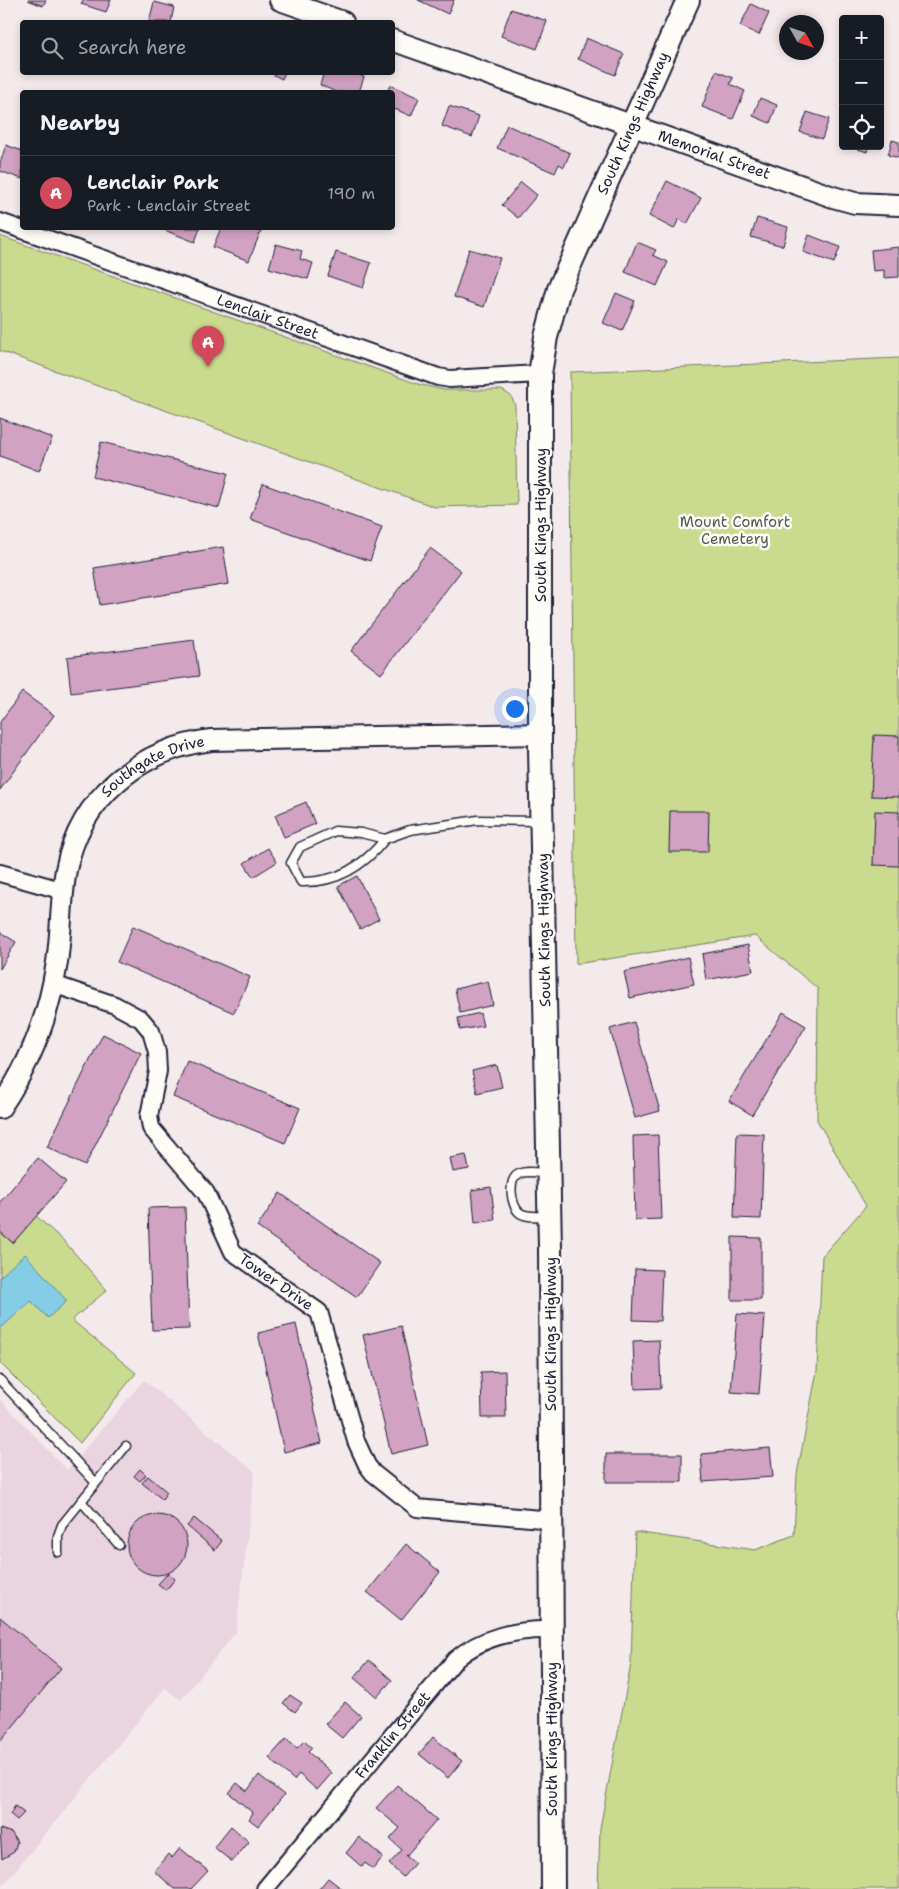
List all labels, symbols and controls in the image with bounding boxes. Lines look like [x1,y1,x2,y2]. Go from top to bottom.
north arrow [779,15,824,60]
map controls [839,15,884,150]
button: + [839,15,884,60]
search box [20,20,395,75]
icon: search [38,34,66,62]
text: Search here [78,35,187,60]
street label: South Kings Highway [592,48,674,198]
button: − [839,60,884,105]
button: locate [839,105,884,150]
text: Nearby [40,109,120,137]
street label: Memorial Street [655,125,773,184]
text: Lenclair Park [87,170,219,195]
text: A [50,183,62,204]
text: 190 m [328,183,375,204]
text: Park · Lenclair Street [87,195,251,216]
street label: Lenclair Street [214,290,321,344]
pin: A [192,326,224,367]
street label: South Kings Highway [531,448,551,602]
park label: Mount Comfort Cemetery [680,512,790,549]
your location [502,696,528,722]
street label: Southgate Drive [96,731,206,801]
street label: South Kings Highway [533,853,555,1007]
street label: Tower Drive [235,1249,317,1315]
street label: South Kings Highway [541,1257,561,1411]
street label: South Kings Highway [542,1662,562,1816]
street label: Franklin Street [351,1687,435,1783]

